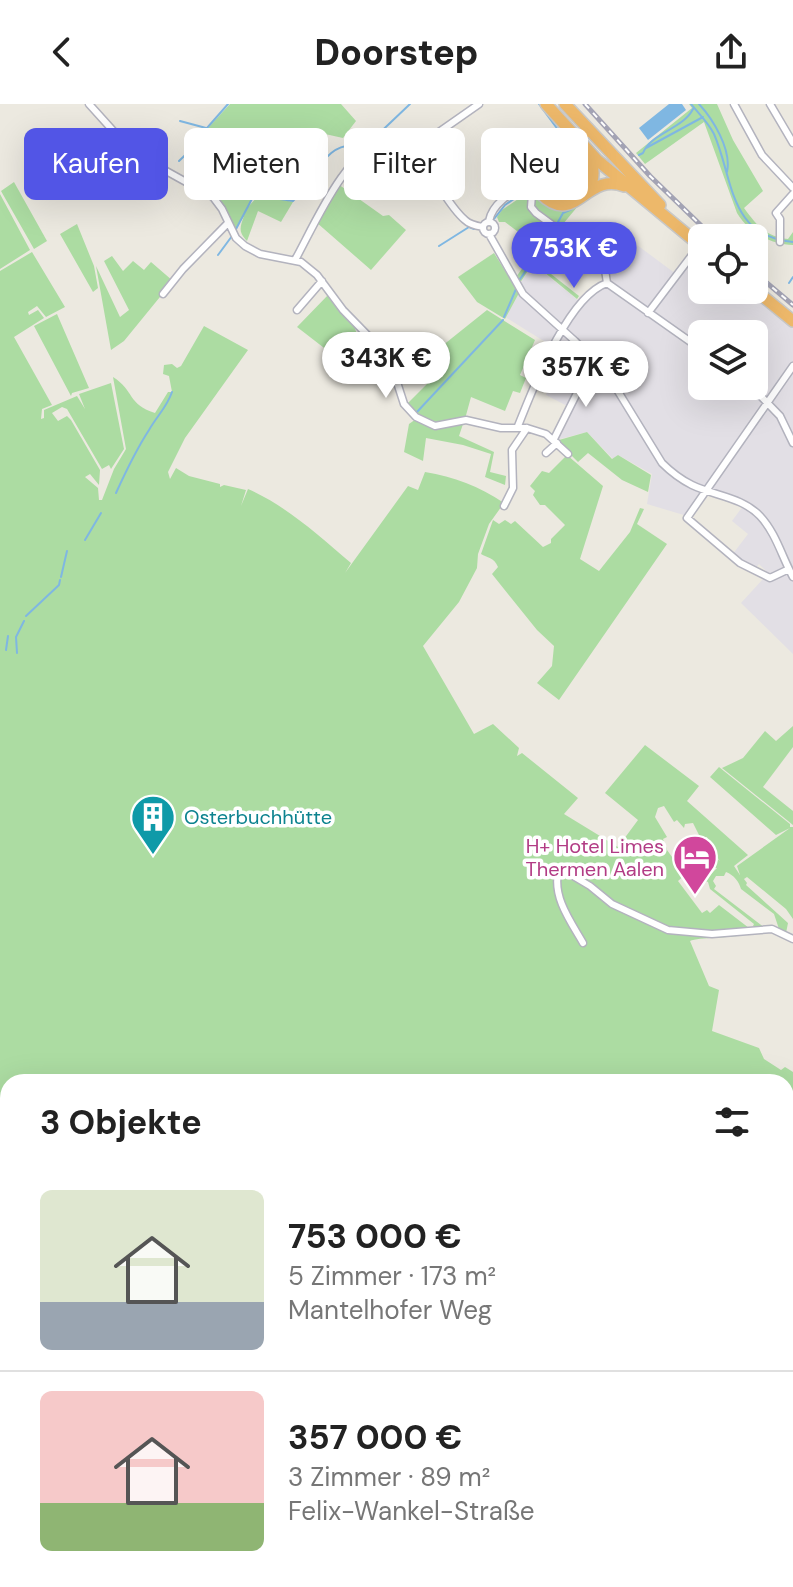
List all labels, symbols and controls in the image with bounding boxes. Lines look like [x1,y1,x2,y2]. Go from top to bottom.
text: Doorstep [315,29,478,76]
icon: back [40,30,84,74]
icon: share [709,30,753,74]
chip: Kaufen [24,128,168,200]
chip: Mieten [184,128,328,200]
chip: Filter [344,128,465,200]
chip: Neu [481,128,588,200]
pin: 753K € [509,222,639,290]
map controls [688,224,768,400]
button: locate [688,224,768,304]
text: 753K € [530,231,618,265]
button: layers [688,320,768,400]
pin: 343K € [321,332,451,400]
text: 343K € [340,341,432,375]
pin: 357K € [521,341,651,409]
text: 357K € [541,350,631,384]
building icon: Osterbuchhütte [129,793,177,856]
place label: Osterbuchhütte [184,804,332,830]
place label: H+ Hotel Limes Thermen Aalen [525,833,664,882]
hotel icon: H+ Hotel Limes Thermen Aalen [671,833,719,896]
text: 3 Objekte [40,1100,202,1145]
icon: filters [710,1100,754,1144]
text: 753 000 € [288,1214,462,1259]
icon: home [104,1222,200,1318]
text: 5 Zimmer · 173 m² [288,1259,496,1293]
text: Mantelhofer Weg [288,1293,492,1327]
text: 357 000 € [288,1415,462,1460]
icon: home [104,1423,200,1519]
text: 3 Zimmer · 89 m² [288,1460,490,1494]
text: Felix-Wankel-Straße [288,1494,535,1528]

